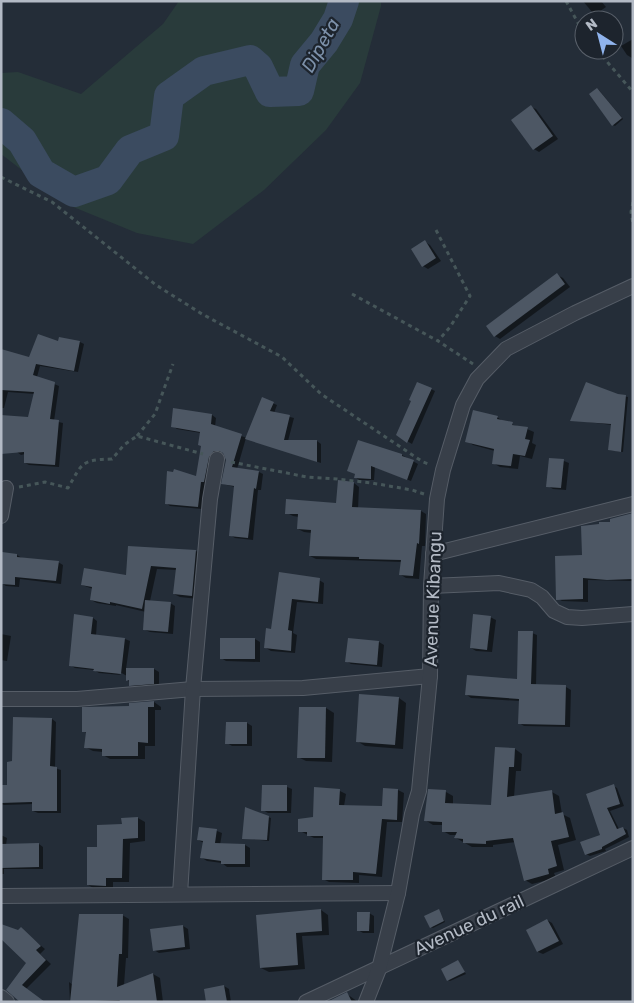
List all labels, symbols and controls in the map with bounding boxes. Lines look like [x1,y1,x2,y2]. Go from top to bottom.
north arrow [574,10,624,60]
water label: Dipeta [296,14,345,76]
text: N [583,15,601,35]
street label: Avenue Kibangu [420,531,446,667]
street label: Avenue du rail [411,890,527,960]

